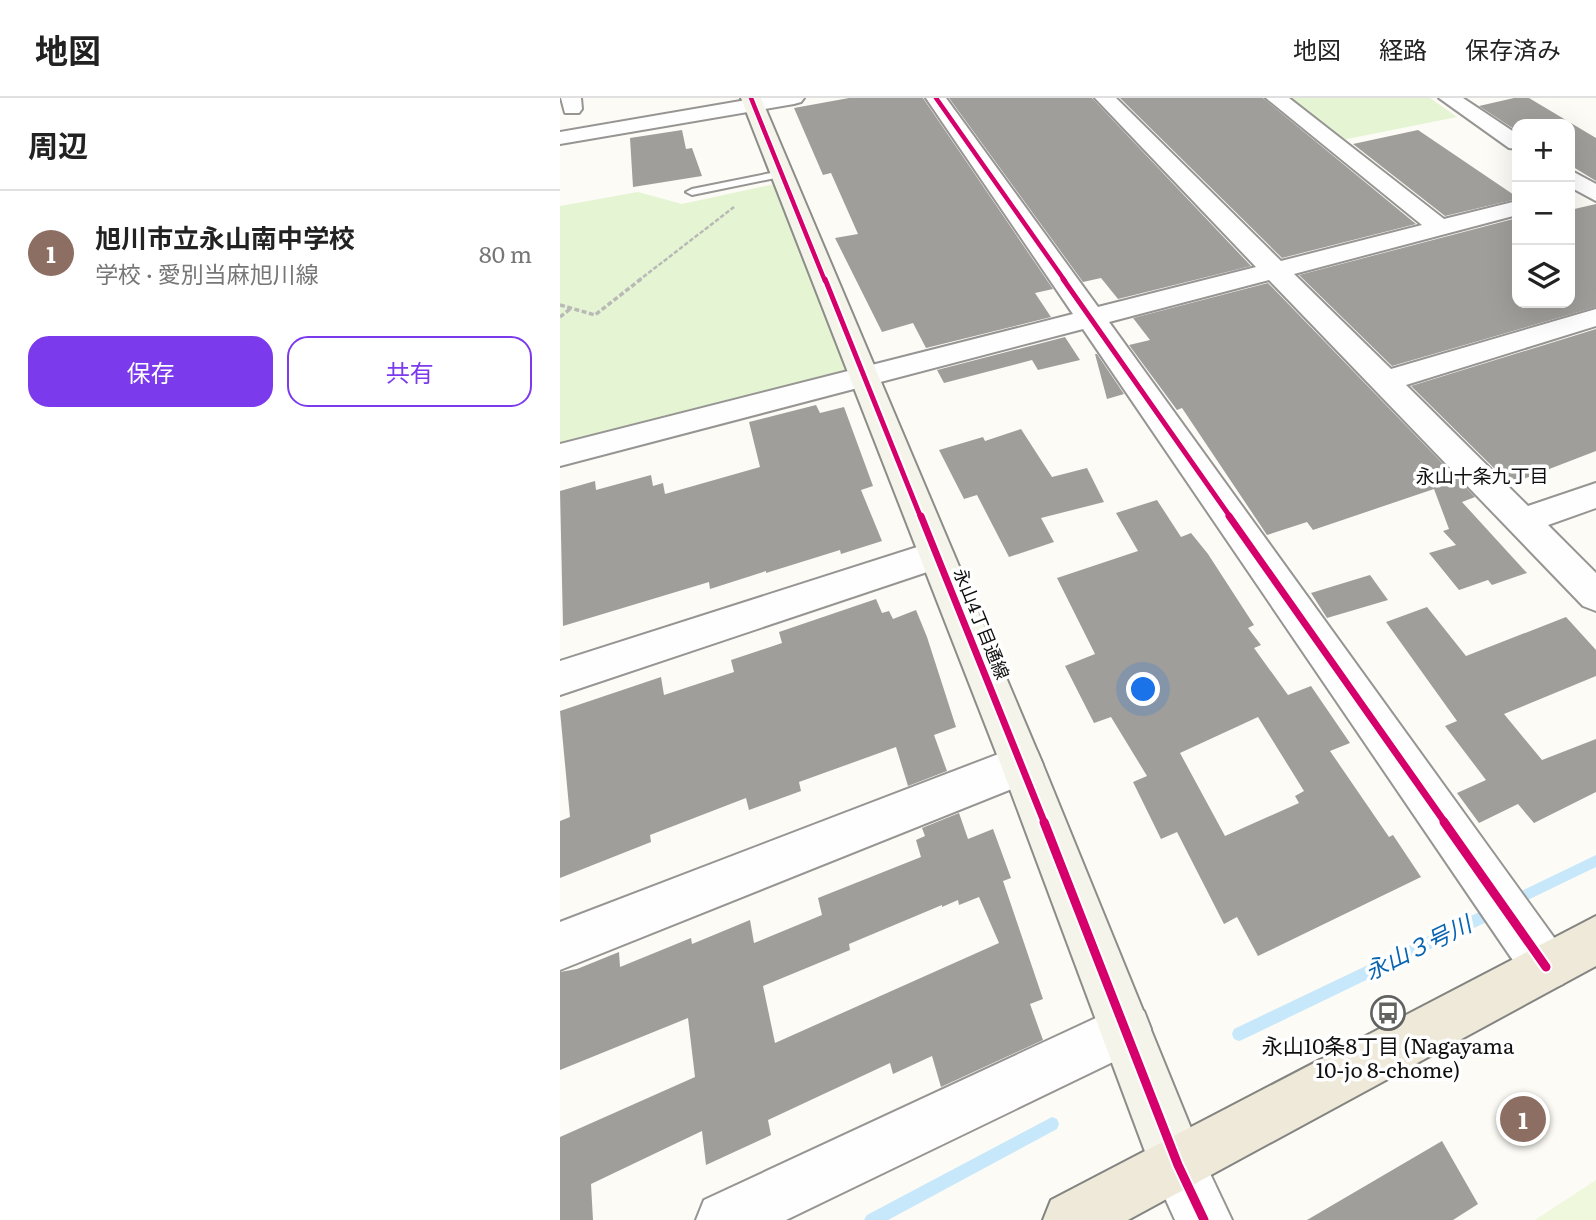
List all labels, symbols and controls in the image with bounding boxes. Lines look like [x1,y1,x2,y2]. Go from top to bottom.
text: 地図 [35,24,101,73]
text: 地図 [1293,31,1341,66]
text: 経路 [1379,31,1427,66]
text: 保存済み [1465,31,1561,66]
map controls [1512,119,1575,308]
button: + [1512,119,1575,182]
text: 周辺 [28,122,88,166]
button: − [1512,182,1575,245]
text: 旭川市立永山南中学校 [95,217,355,256]
text: 1 [46,236,56,270]
text: 80 m [479,236,532,270]
button: layers [1512,245,1575,308]
text: 学校 · 愛別当麻旭川線 [95,256,319,290]
button: 保存 [28,336,273,407]
button: 共有 [287,336,532,407]
district label: 永山十条九丁目 [1415,461,1549,489]
street label: 永山4丁目通線 [948,564,1017,683]
your location [1126,672,1160,706]
water label: 永山３号川 [1358,904,1479,987]
bus stop icon: 永山10条8丁目 (Nagayama 10-jo 8-chome) [1369,994,1407,1032]
place label: 永山10条8丁目 (Nagayama 10-jo 8-chome) [1262,1029,1515,1084]
pin: 1 [1500,1093,1546,1145]

